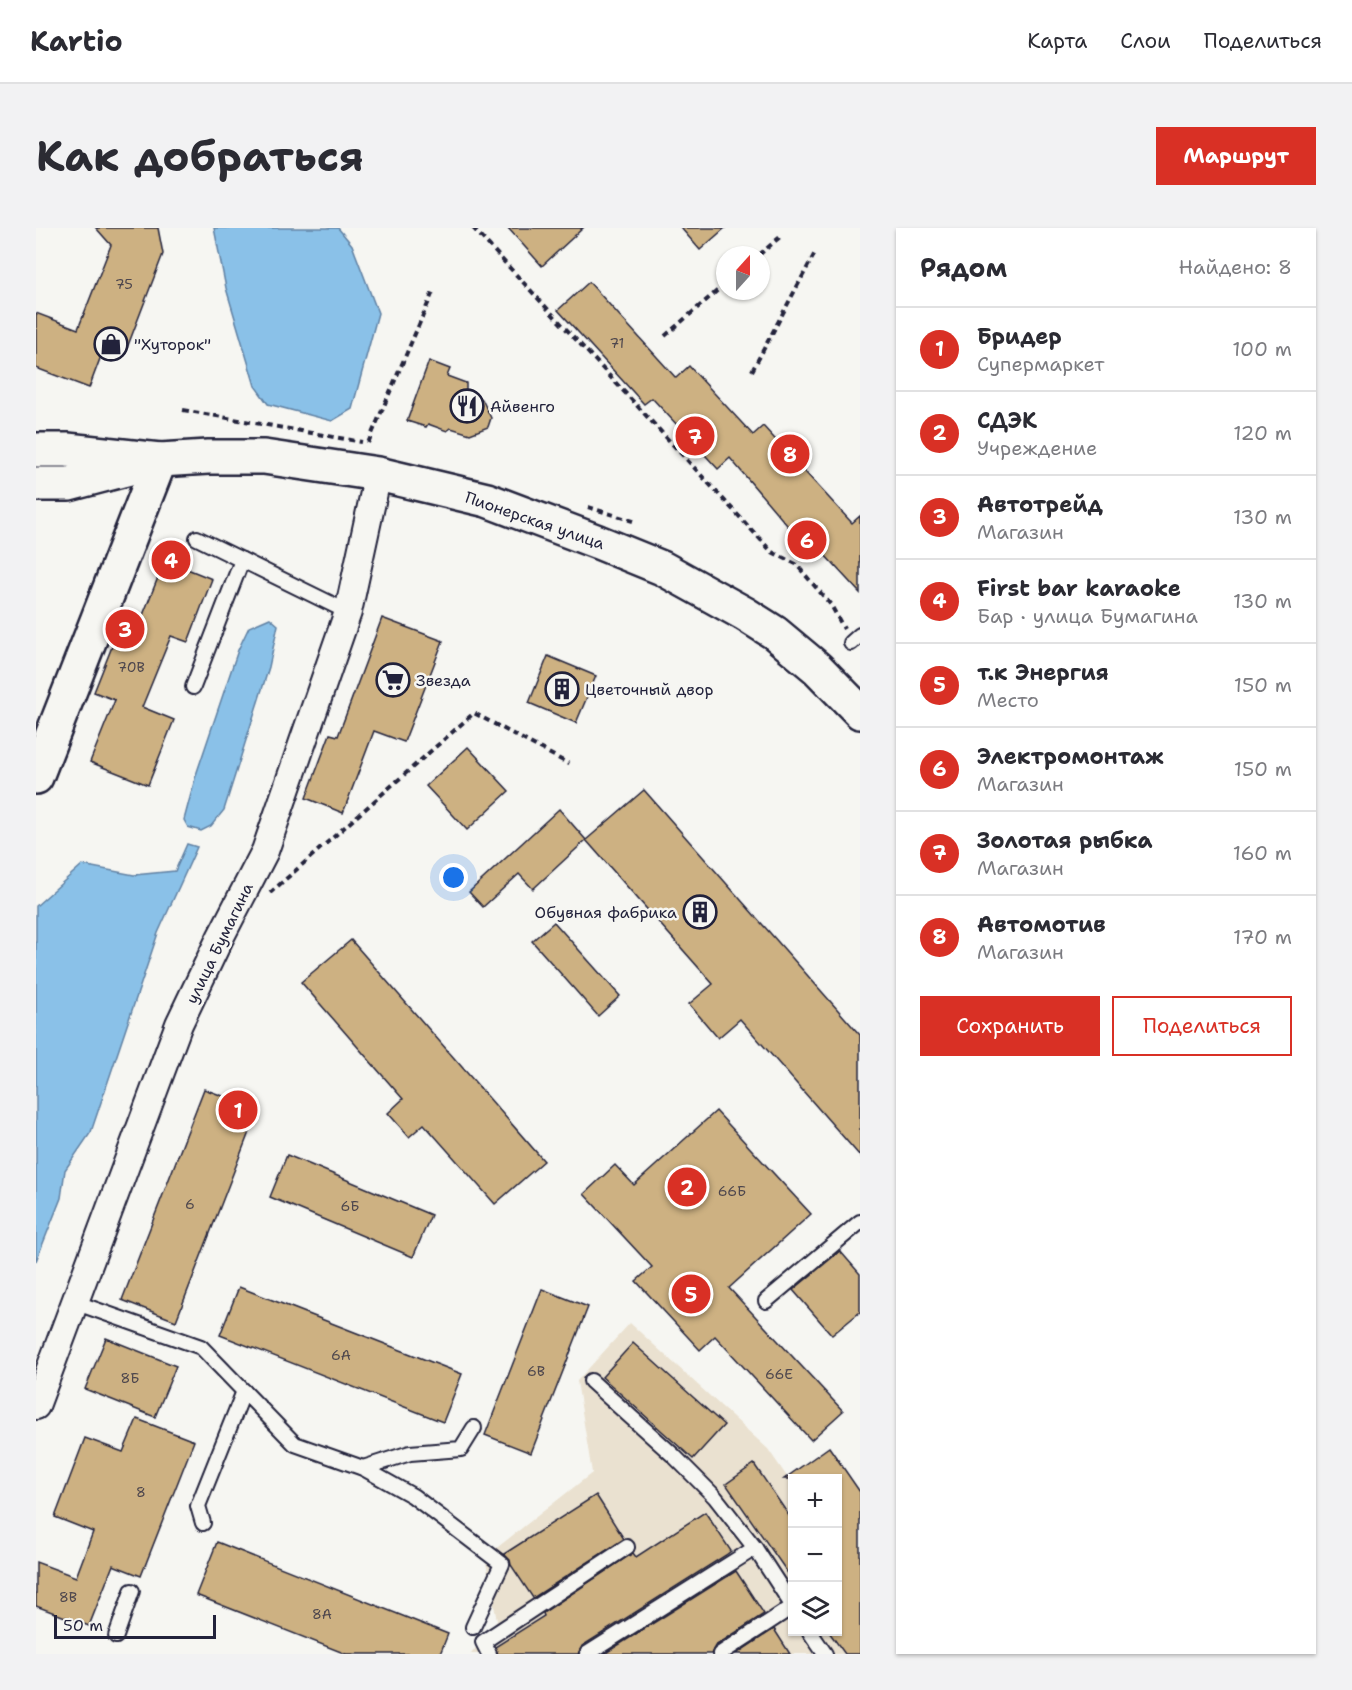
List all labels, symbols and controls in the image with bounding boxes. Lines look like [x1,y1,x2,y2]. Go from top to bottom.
text: Kartio [30,22,123,60]
text: Карта [1027,27,1087,55]
text: Слои [1120,27,1171,55]
text: Поделиться [1204,27,1322,55]
button: Маршрут [1156,127,1316,185]
text: Как добраться [36,128,364,184]
north arrow [716,246,770,300]
text: Рядом [920,250,1007,285]
text: Найдено: 8 [1179,254,1292,280]
house number: 75 [115,275,133,293]
text: Бридер [977,322,1062,351]
shop icon: "Хуторок" [93,326,129,362]
place label: "Хуторок" [134,334,211,355]
house number: 71 [610,334,624,352]
text: 1 [935,336,944,362]
text: 100 m [1232,336,1292,362]
text: Супермаркет [977,351,1104,377]
restaurant icon: Айвенго [449,388,485,424]
place label: Айвенго [490,396,555,417]
text: СДЭК [977,406,1037,435]
pin: 7 [676,414,714,458]
text: 2 [933,420,947,446]
text: 120 m [1233,420,1292,446]
pin: 8 [770,432,810,476]
text: Учреждение [977,435,1097,461]
street label: Пионерская улица [462,487,607,554]
text: Автотрейд [977,490,1103,519]
text: 3 [933,504,947,530]
text: 130 m [1233,504,1292,530]
pin: 6 [788,518,826,562]
text: Магазин [977,519,1064,545]
pin: 4 [152,538,190,582]
text: First bar karaoke [977,574,1181,603]
text: 4 [933,588,947,614]
text: 130 m [1233,588,1292,614]
text: Бар · улица Бумагина [977,603,1198,629]
pin: 3 [106,606,145,652]
house number: 70В [117,658,145,676]
text: т.к Энергия [977,658,1109,687]
supermarket icon: Звезда [375,662,411,698]
place label: Звезда [416,670,471,691]
building icon: Цветочный двор [544,671,580,707]
text: 5 [933,672,946,698]
text: 150 m [1234,672,1292,698]
place label: Цветочный двор [585,679,714,700]
text: Место [977,687,1039,713]
text: Электромонтаж [977,742,1164,771]
text: 6 [933,756,947,782]
text: 150 m [1234,756,1292,782]
text: Магазин [977,771,1064,797]
text: Золотая рыбка [977,826,1153,855]
text: 7 [933,840,947,866]
text: 160 m [1233,840,1292,866]
text: Магазин [977,855,1064,881]
your location [439,863,468,892]
street label: улица Бумагина [181,879,258,1007]
building icon: Обувная фабрика [682,894,718,930]
place label: Обувная фабрика [535,902,677,923]
text: Автомотив [977,910,1106,939]
text: 8 [933,924,947,950]
text: 170 m [1233,924,1292,950]
text: Магазин [977,939,1064,965]
button: Сохранить [920,996,1100,1056]
button: Поделиться [1112,996,1292,1056]
pin: 1 [218,1088,258,1132]
pin: 2 [668,1164,706,1210]
house number: 66Б [718,1182,746,1200]
house number: 6 [185,1195,195,1213]
house number: 6Б [340,1197,360,1215]
pin: 5 [672,1272,710,1316]
house number: 6А [331,1346,351,1364]
house number: 6В [527,1362,545,1380]
house number: 66Е [765,1365,793,1383]
house number: 8Б [120,1369,140,1387]
map controls [788,1474,842,1636]
button: + [788,1474,842,1528]
house number: 8 [136,1483,146,1501]
button: − [788,1528,842,1582]
button: layers [788,1582,842,1636]
house number: 8В [59,1588,77,1606]
house number: 8А [312,1605,332,1623]
scale bar [54,1612,216,1640]
text: 50 m [63,1615,103,1636]

